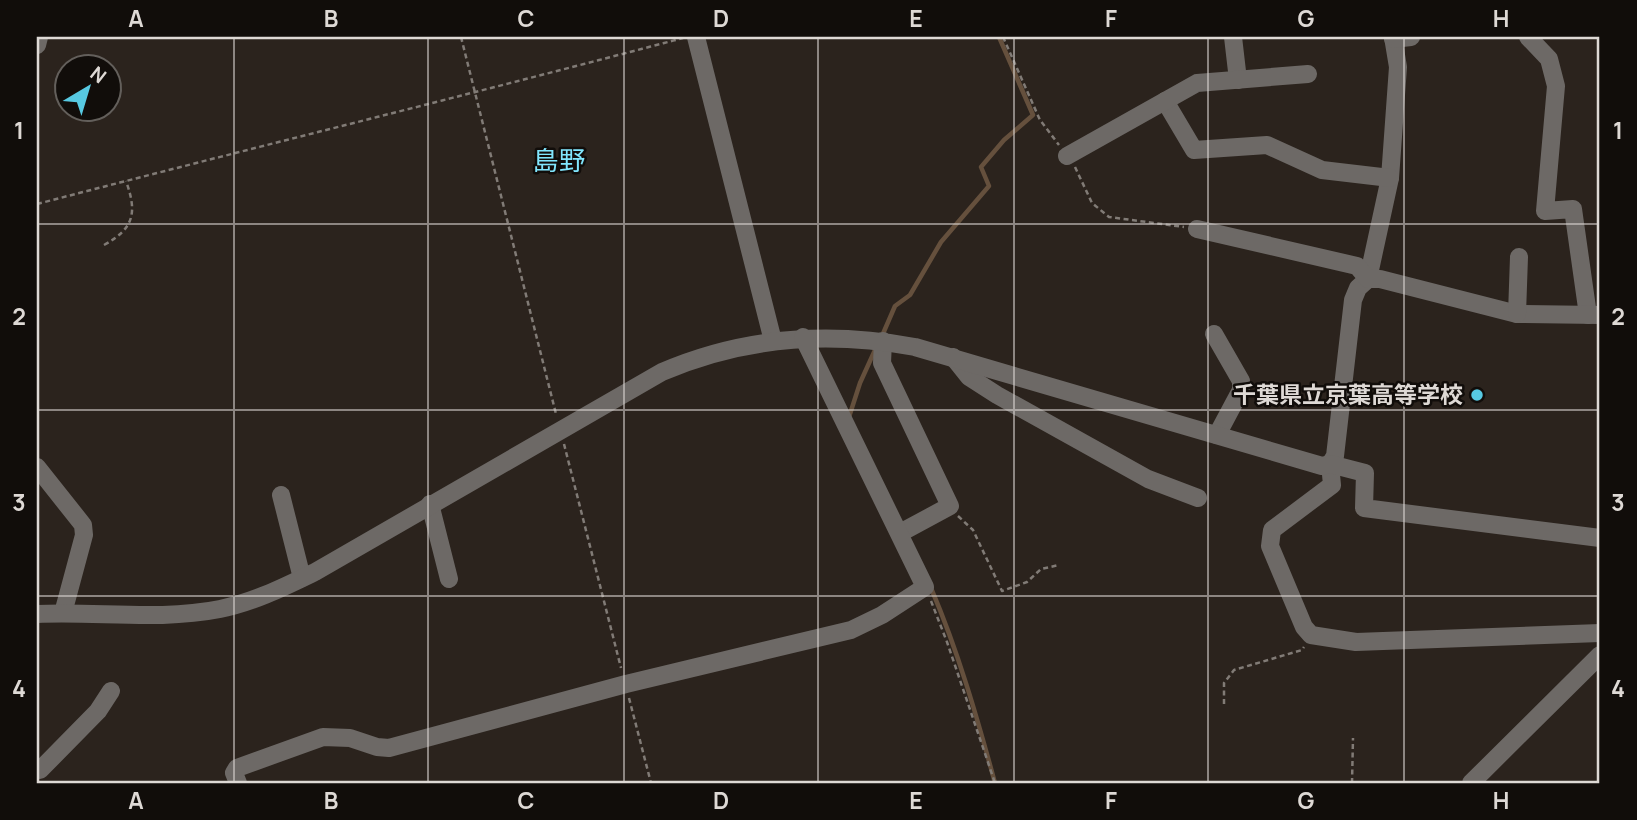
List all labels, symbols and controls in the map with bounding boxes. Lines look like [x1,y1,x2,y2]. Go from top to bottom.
text: A [128,2,144,34]
text: B [324,2,338,34]
text: C [518,2,535,34]
text: D [713,2,729,34]
text: E [909,2,923,34]
text: F [1105,2,1117,34]
text: G [1298,2,1315,34]
text: H [1493,2,1509,34]
north arrow [52,52,122,122]
text: N [85,60,112,89]
text: 1 [14,114,24,146]
text: 1 [1613,114,1623,146]
district label: 島野 [533,142,585,178]
text: 2 [12,300,26,332]
text: 2 [1611,300,1625,332]
place label: 千葉県立京葉高等学校 [1233,378,1463,410]
marker: 千葉県立京葉高等学校 [1469,387,1485,403]
text: 3 [12,486,26,518]
text: 3 [1611,486,1625,518]
text: 4 [12,672,26,704]
text: 4 [1611,672,1625,704]
text: A [128,784,144,816]
text: B [324,784,338,816]
text: C [518,784,535,816]
text: D [713,784,729,816]
text: E [909,784,923,816]
text: F [1105,784,1117,816]
text: G [1298,784,1315,816]
text: H [1493,784,1509,816]

